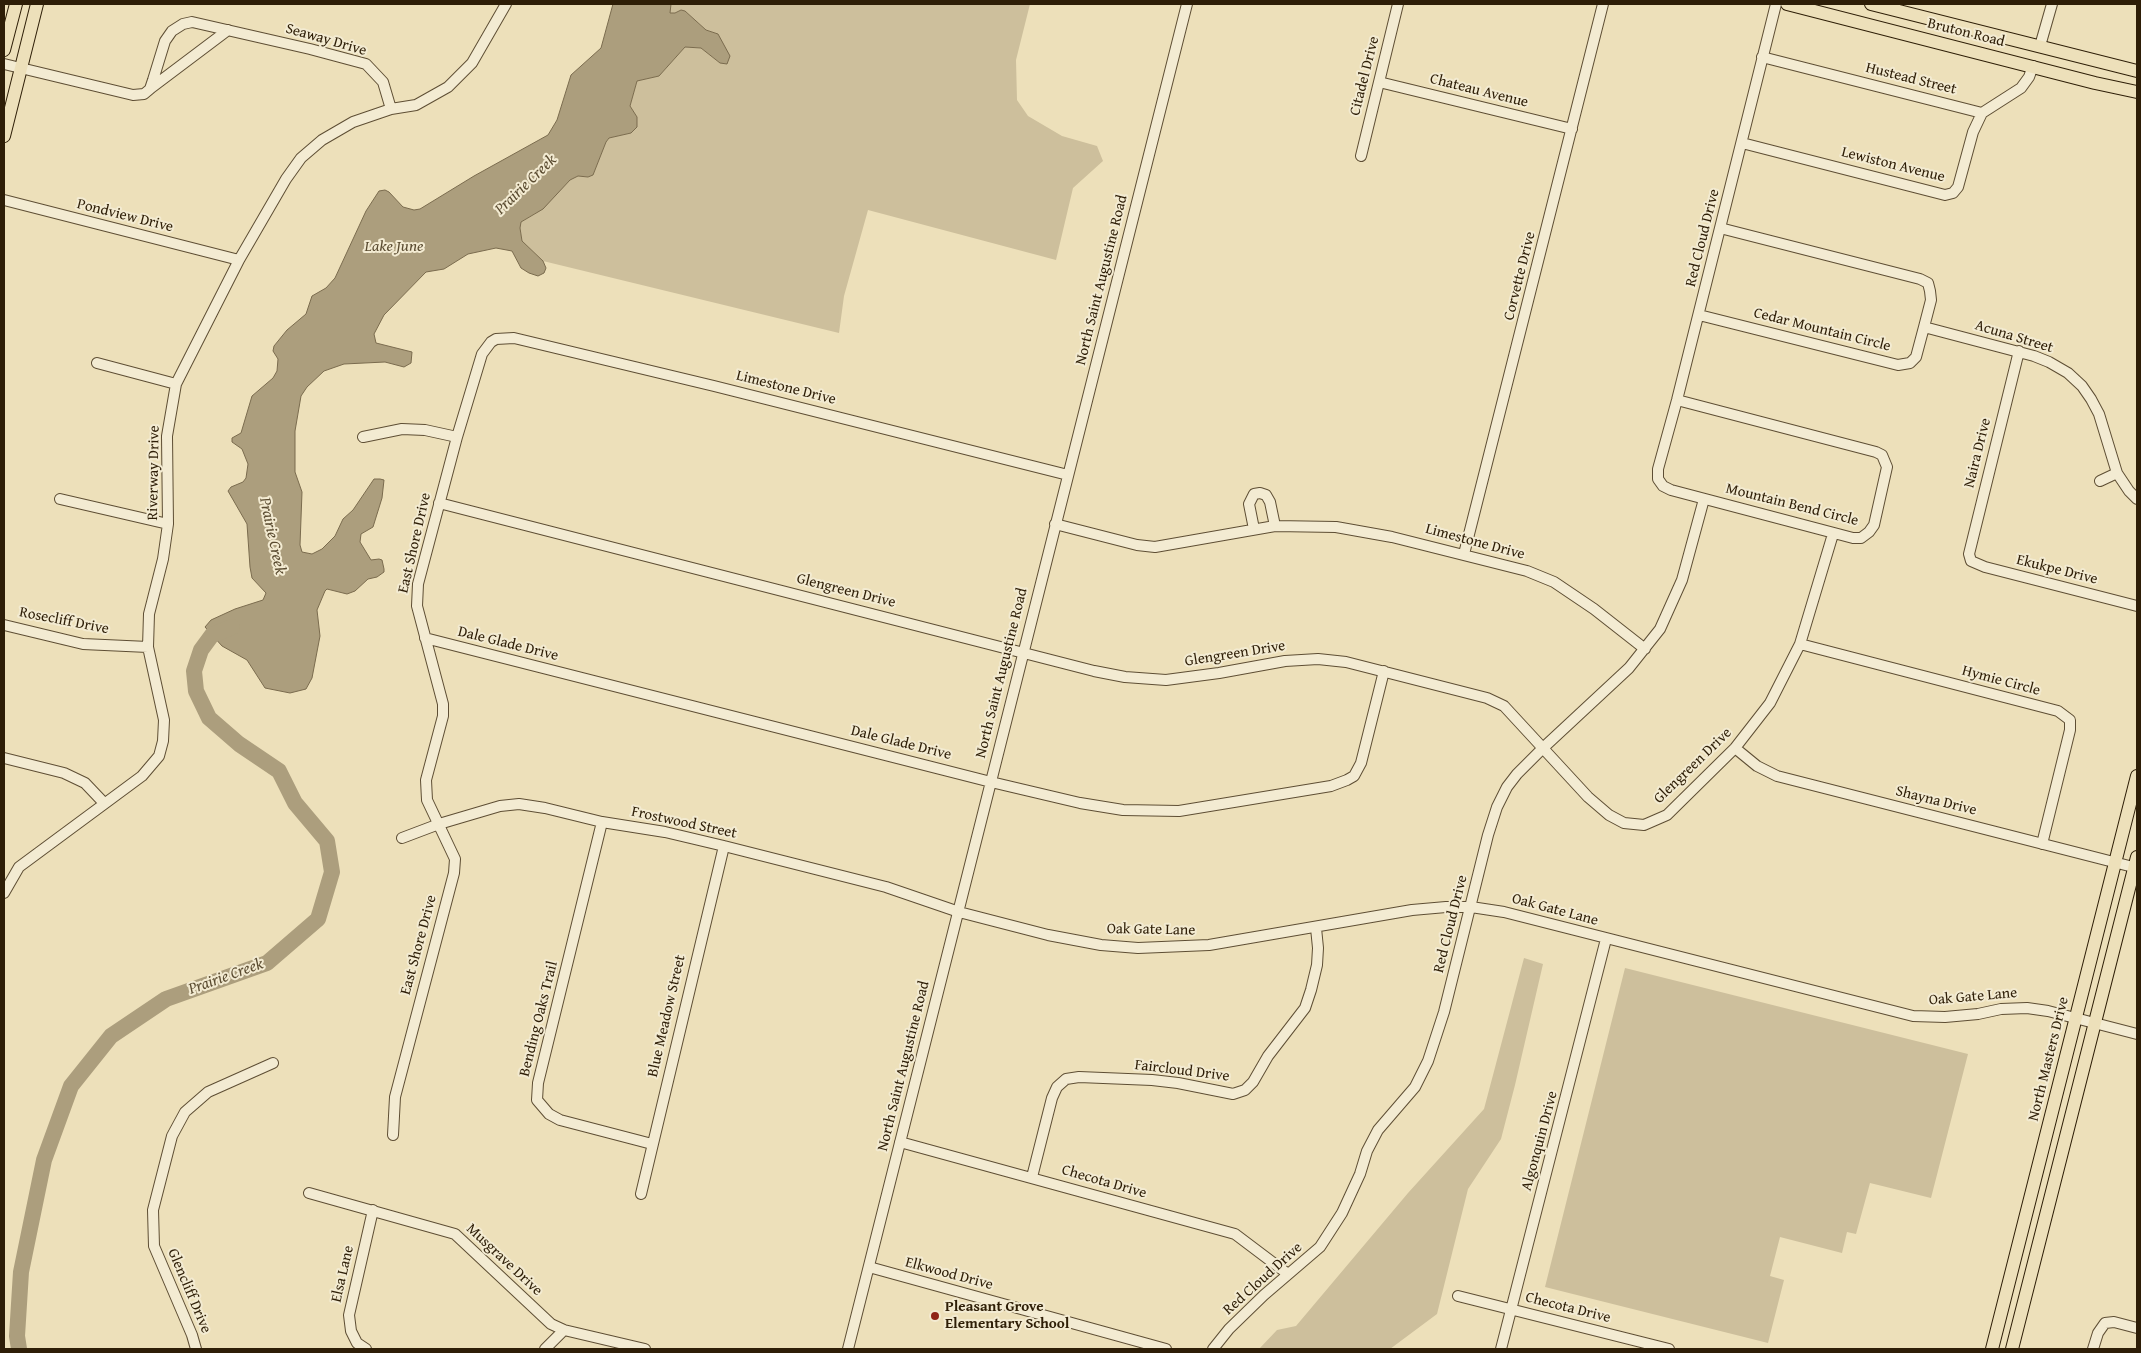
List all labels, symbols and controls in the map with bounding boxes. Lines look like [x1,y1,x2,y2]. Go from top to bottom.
street label: Bruton Road [1926,15,2006,51]
street label: Seaway Drive [284,20,368,60]
street label: Citadel Drive [1346,35,1384,117]
street label: Hustead Street [1864,59,1958,99]
street label: Chateau Avenue [1428,70,1530,112]
street label: Lewiston Avenue [1839,143,1947,187]
water label: Prairie Creek [491,151,561,219]
street label: Red Cloud Drive [1682,187,1724,289]
street label: North Saint Augustine Road [1072,193,1132,367]
street label: Pondview Drive [75,195,175,237]
street label: Corvette Drive [1500,230,1540,322]
water label: Lake June [365,237,423,257]
street label: Cedar Mountain Circle [1752,304,1892,356]
street label: Acuna Street [1973,317,2055,357]
street label: Limestone Drive [734,367,838,409]
street label: Naira Drive [1961,416,1995,490]
street label: Riverway Drive [144,425,164,521]
street label: Mountain Bend Circle [1724,480,1860,530]
street label: East Shore Drive [395,491,435,595]
water label: Prairie Creek [254,496,290,576]
street label: Limestone Drive [1423,520,1527,564]
street label: Ekukpe Drive [2015,551,2099,589]
street label: Glengreen Drive [795,570,897,612]
street label: North Saint Augustine Road [972,586,1032,760]
street label: Rosecliff Drive [18,604,110,638]
street label: Dale Glade Drive [456,623,560,665]
street label: Glengreen Drive [1184,637,1286,671]
street label: Hymie Circle [1960,662,2042,700]
street label: Dale Glade Drive [849,722,953,764]
street label: Glengreen Drive [1650,724,1736,808]
street label: Shayna Drive [1894,782,1978,820]
street label: Frostwood Street [630,803,738,843]
street label: Red Cloud Drive [1430,873,1472,975]
street label: Oak Gate Lane [1510,890,1600,930]
street label: East Shore Drive [397,893,441,997]
street label: Oak Gate Lane [1107,920,1195,940]
street label: Blue Meadow Street [644,953,690,1079]
water label: Prairie Creek [186,955,266,999]
street label: Bending Oaks Trail [516,959,562,1079]
street label: North Saint Augustine Road [874,979,934,1153]
street label: Oak Gate Lane [1928,984,2018,1010]
street label: North Masters Drive [2025,995,2073,1123]
street label: Faircloud Drive [1134,1056,1230,1086]
street label: Algonquin Drive [1518,1089,1562,1193]
street label: Checota Drive [1060,1161,1148,1203]
street label: Musgrave Drive [462,1220,546,1300]
street label: Red Cloud Drive [1220,1239,1306,1319]
street label: Elsa Lane [328,1244,358,1304]
street label: Glencliff Drive [163,1246,215,1336]
street label: Elkwood Drive [903,1254,995,1294]
street label: Checota Drive [1523,1289,1613,1327]
place label: Pleasant Grove Elementary School [945,1298,1069,1333]
marker: Pleasant Grove Elementary School [929,1310,941,1322]

